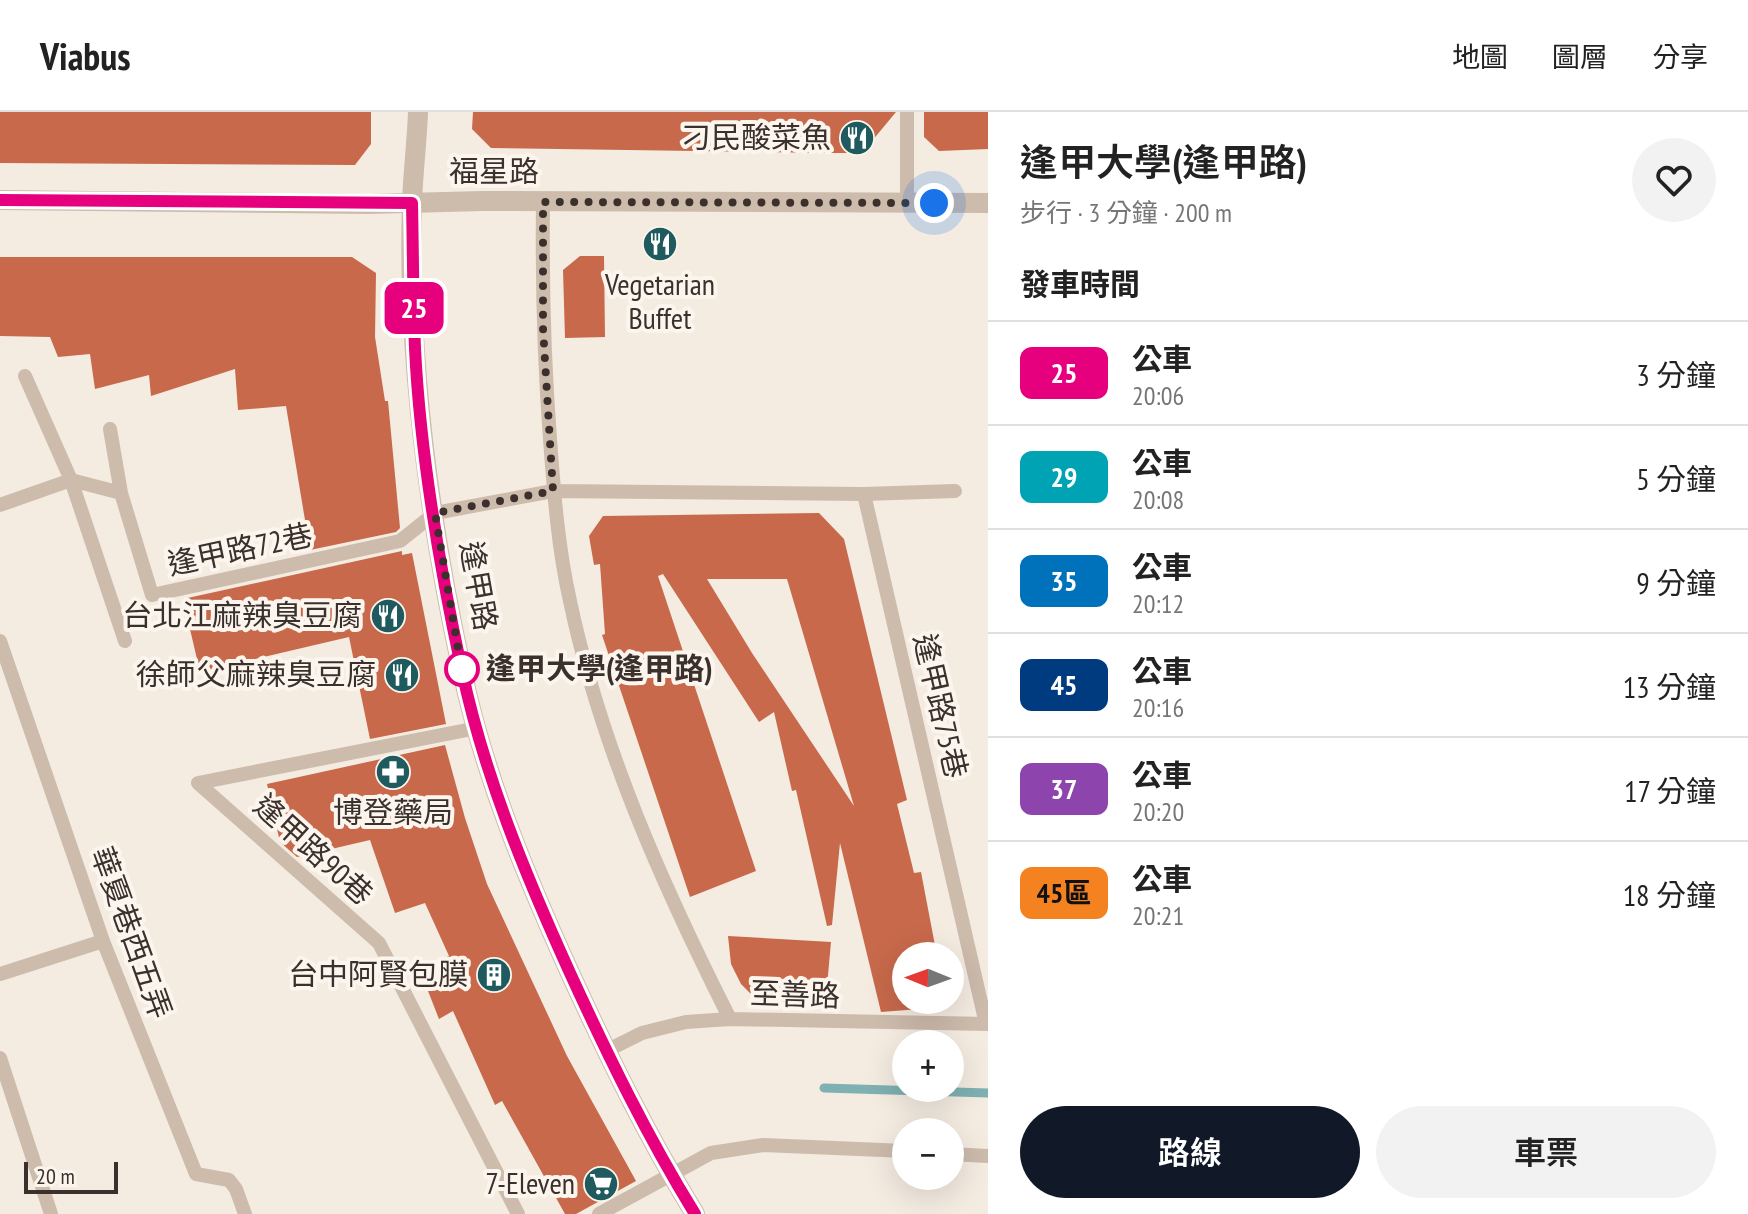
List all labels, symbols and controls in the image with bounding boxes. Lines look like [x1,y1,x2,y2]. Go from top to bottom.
text: Viabus [40,31,130,80]
text: 地圖 [1452,38,1508,75]
text: 圖層 [1552,38,1608,75]
text: 分享 [1652,38,1708,75]
place label: 刁民酸菜魚 [681,117,831,156]
restaurant icon: 刁民酸菜魚 [838,119,876,157]
text: 逢甲大學(逢甲路) [1020,137,1307,186]
button: heart [1632,138,1716,222]
street label: 福星路 [449,151,539,190]
your location [914,183,954,223]
text: 步行 · 3 分鐘 · 200 m [1020,196,1232,229]
restaurant icon: Vegetarian Buffet [641,225,679,263]
place label: Vegetarian Buffet [604,264,715,337]
text: 發車時間 [1020,264,1140,303]
line badge: 25 [378,282,450,334]
text: 25 [401,289,427,326]
text: 公車 [1132,339,1192,378]
text: 25 [1051,354,1077,391]
text: 3 分鐘 [1636,355,1716,394]
text: 20:06 [1132,379,1184,412]
text: 公車 [1132,443,1192,482]
text: 29 [1051,458,1077,495]
text: 5 分鐘 [1636,459,1716,498]
text: 20:08 [1132,483,1184,516]
street label: 逢甲路72巷 [164,514,316,583]
street label: 逢甲路 [452,538,506,633]
text: 公車 [1132,547,1192,586]
text: 35 [1051,562,1077,599]
text: 9 分鐘 [1636,563,1716,602]
text: 20:12 [1132,587,1184,620]
place label: 台北江麻辣臭豆腐 [122,595,362,634]
restaurant icon: 台北江麻辣臭豆腐 [369,597,407,635]
street label: 逢甲路75巷 [906,630,977,782]
place label: 逢甲大學(逢甲路) [486,648,713,687]
text: 公車 [1132,651,1192,690]
marker: 逢甲大學(逢甲路) [445,652,479,686]
place label: 徐師父麻辣臭豆腐 [136,654,376,693]
restaurant icon: 徐師父麻辣臭豆腐 [383,656,421,694]
text: 45 [1051,666,1077,703]
text: 13 分鐘 [1623,667,1716,706]
text: 20:16 [1132,691,1184,724]
pharmacy icon: 博登藥局 [374,753,412,791]
text: 公車 [1132,755,1192,794]
text: 37 [1051,770,1077,807]
text: 17 分鐘 [1624,771,1716,810]
street label: 逢甲路90巷 [246,785,382,913]
place label: 博登藥局 [333,792,453,831]
text: 20:20 [1132,795,1184,828]
street label: 華夏巷西五弄 [83,841,182,1024]
text: 公車 [1132,859,1192,898]
text: 45區 [1037,874,1091,911]
text: 18 分鐘 [1623,875,1716,914]
text: 20:21 [1132,899,1184,932]
north arrow [892,942,964,1014]
map controls [892,942,964,1190]
place label: 台中阿賢包膜 [288,954,468,993]
building icon: 台中阿賢包膜 [475,956,513,994]
street label: 至善路 [749,972,841,1015]
button: + [892,1030,964,1102]
button: 路線 [1020,1106,1360,1198]
button: 車票 [1376,1106,1716,1198]
button: − [892,1118,964,1190]
scale bar [24,1158,118,1194]
text: 20 m [36,1162,75,1190]
place label: 7-Eleven [485,1163,575,1202]
supermarket icon: 7-Eleven [582,1165,620,1203]

